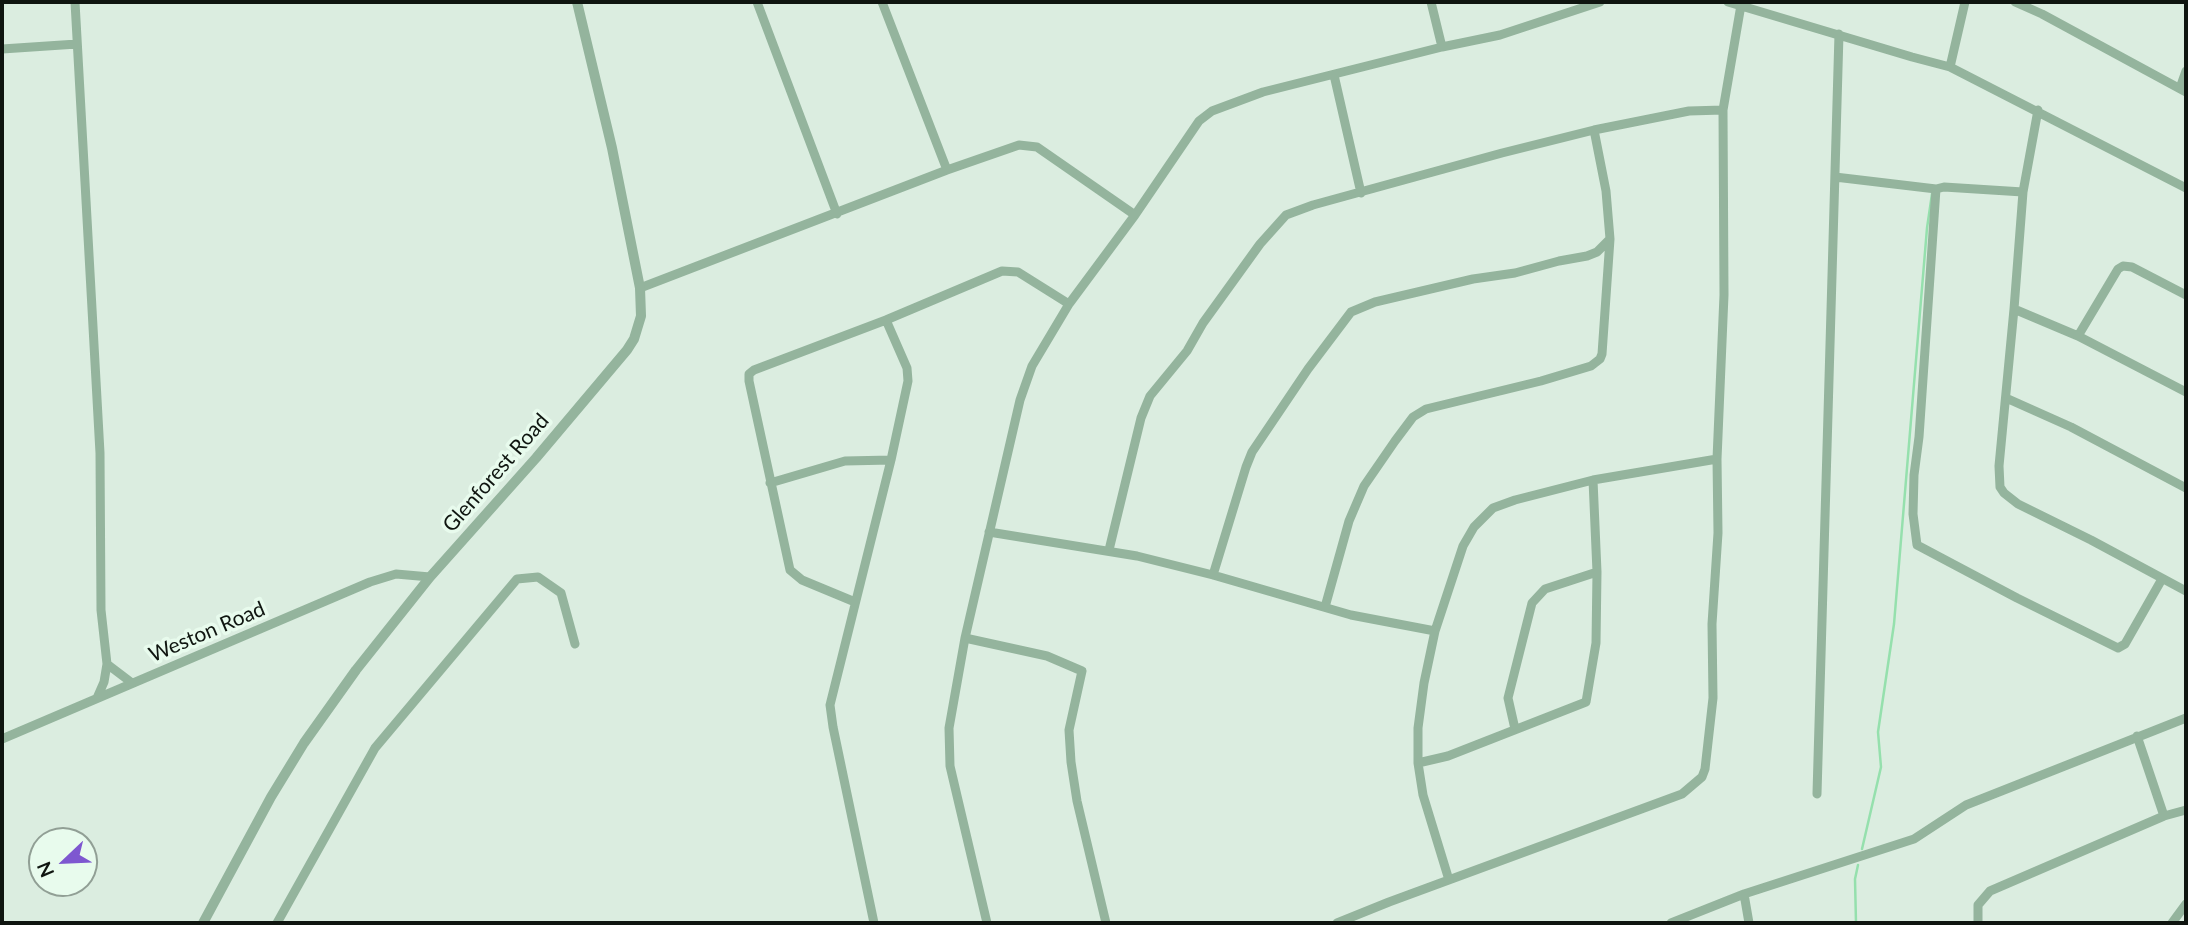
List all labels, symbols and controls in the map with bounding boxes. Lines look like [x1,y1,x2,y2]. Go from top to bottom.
street label: Glenforest Road [438,409,554,537]
street label: Weston Road [145,596,269,668]
north arrow [28,827,98,897]
text: N [32,858,58,881]

